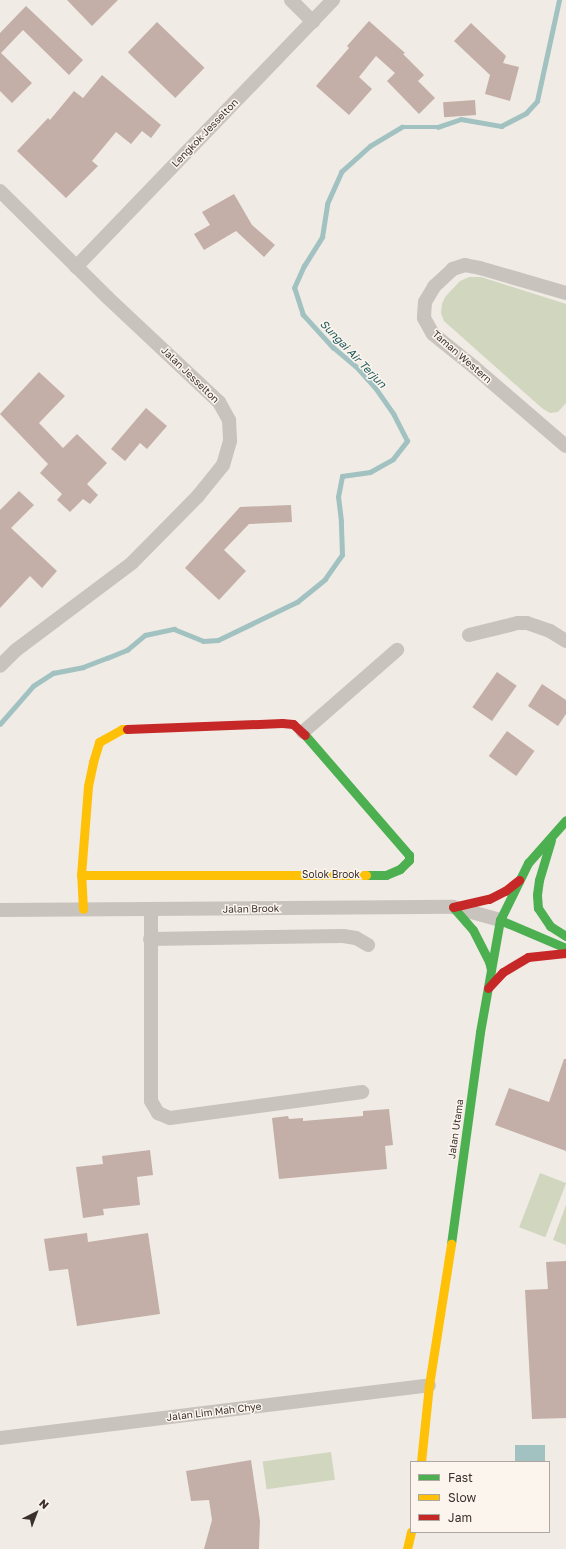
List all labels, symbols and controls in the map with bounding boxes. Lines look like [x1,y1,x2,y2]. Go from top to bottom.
street label: Lengkok Jesselton [169,96,241,170]
water label: Sungai Air Terjun [317,317,389,391]
street label: Taman Western [430,328,494,386]
street label: Jalan Jesselton [159,344,221,406]
street label: Solok Brook [302,869,360,881]
street label: Jalan Brook [222,903,280,915]
street label: Jalan Utama [446,1098,466,1160]
street label: Jalan Lim Mah Chye [166,1400,262,1424]
legend [410,1461,550,1533]
text: Fast [448,1470,473,1485]
text: Slow [448,1490,476,1505]
north arrow [16,1493,56,1533]
text: N [37,1496,52,1511]
text: Jam [448,1510,472,1525]

